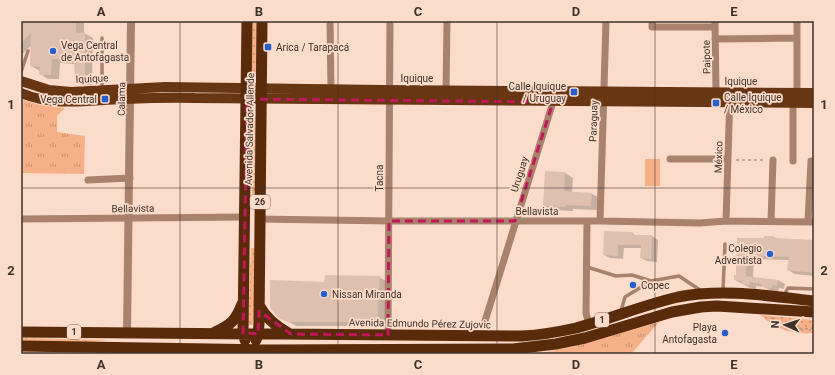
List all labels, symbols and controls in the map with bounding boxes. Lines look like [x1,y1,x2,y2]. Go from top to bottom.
text: A [97,4,106,19]
text: B [255,4,263,19]
text: C [414,4,423,19]
text: D [572,4,580,19]
text: E [730,4,738,19]
place label: Vega Central de Antofagasta [61,40,129,63]
street label: Paipote [701,40,712,74]
marker: Arica / Tarapacá [263,42,273,52]
place label: Arica / Tarapacá [276,42,349,53]
marker: Vega Central de Antofagasta [48,46,58,56]
street label: Iquique [75,72,109,85]
street label: Avenida Salvador Allende [243,73,256,185]
street label: Iquique [401,73,433,84]
street label: Iquique [725,76,757,87]
place label: Calle Iquique / Uruguay [509,81,566,104]
street label: Calama [116,82,127,116]
marker: Calle Iquique / Uruguay [569,87,579,97]
place label: Calle Iquique / México [724,92,781,115]
place label: Vega Central [40,94,97,105]
marker: Vega Central [100,94,110,104]
text: 1 [7,97,15,112]
text: 1 [820,97,828,112]
marker: Calle Iquique / México [711,98,721,108]
street label: Paraguay [587,100,600,142]
street label: México [712,140,725,173]
street label: Uruguay [509,155,530,193]
street label: Tacna [374,164,385,192]
road number: 26 [250,195,270,209]
street label: Bellavista [111,203,155,214]
street label: Bellavista [516,206,558,217]
place label: Colegio Adventista [715,243,762,266]
marker: Colegio Adventista [765,249,775,259]
text: 2 [7,263,15,278]
text: 2 [820,263,828,278]
marker: Copec [628,280,638,290]
place label: Copec [641,280,669,291]
marker: Nissan Miranda [319,289,329,299]
place label: Nissan Miranda [332,289,402,300]
north arrow [765,305,805,345]
road number: 1 [595,313,609,327]
street label: Avenida Edmundo Pérez Zujovic [349,317,491,330]
text: N [769,320,782,329]
place label: Playa Antofagasta [662,322,717,345]
road number: 1 [67,325,81,339]
marker: Playa Antofagasta [720,328,730,338]
text: A [97,357,106,372]
text: B [255,357,263,372]
text: C [414,357,423,372]
text: D [572,357,580,372]
text: E [730,357,738,372]

